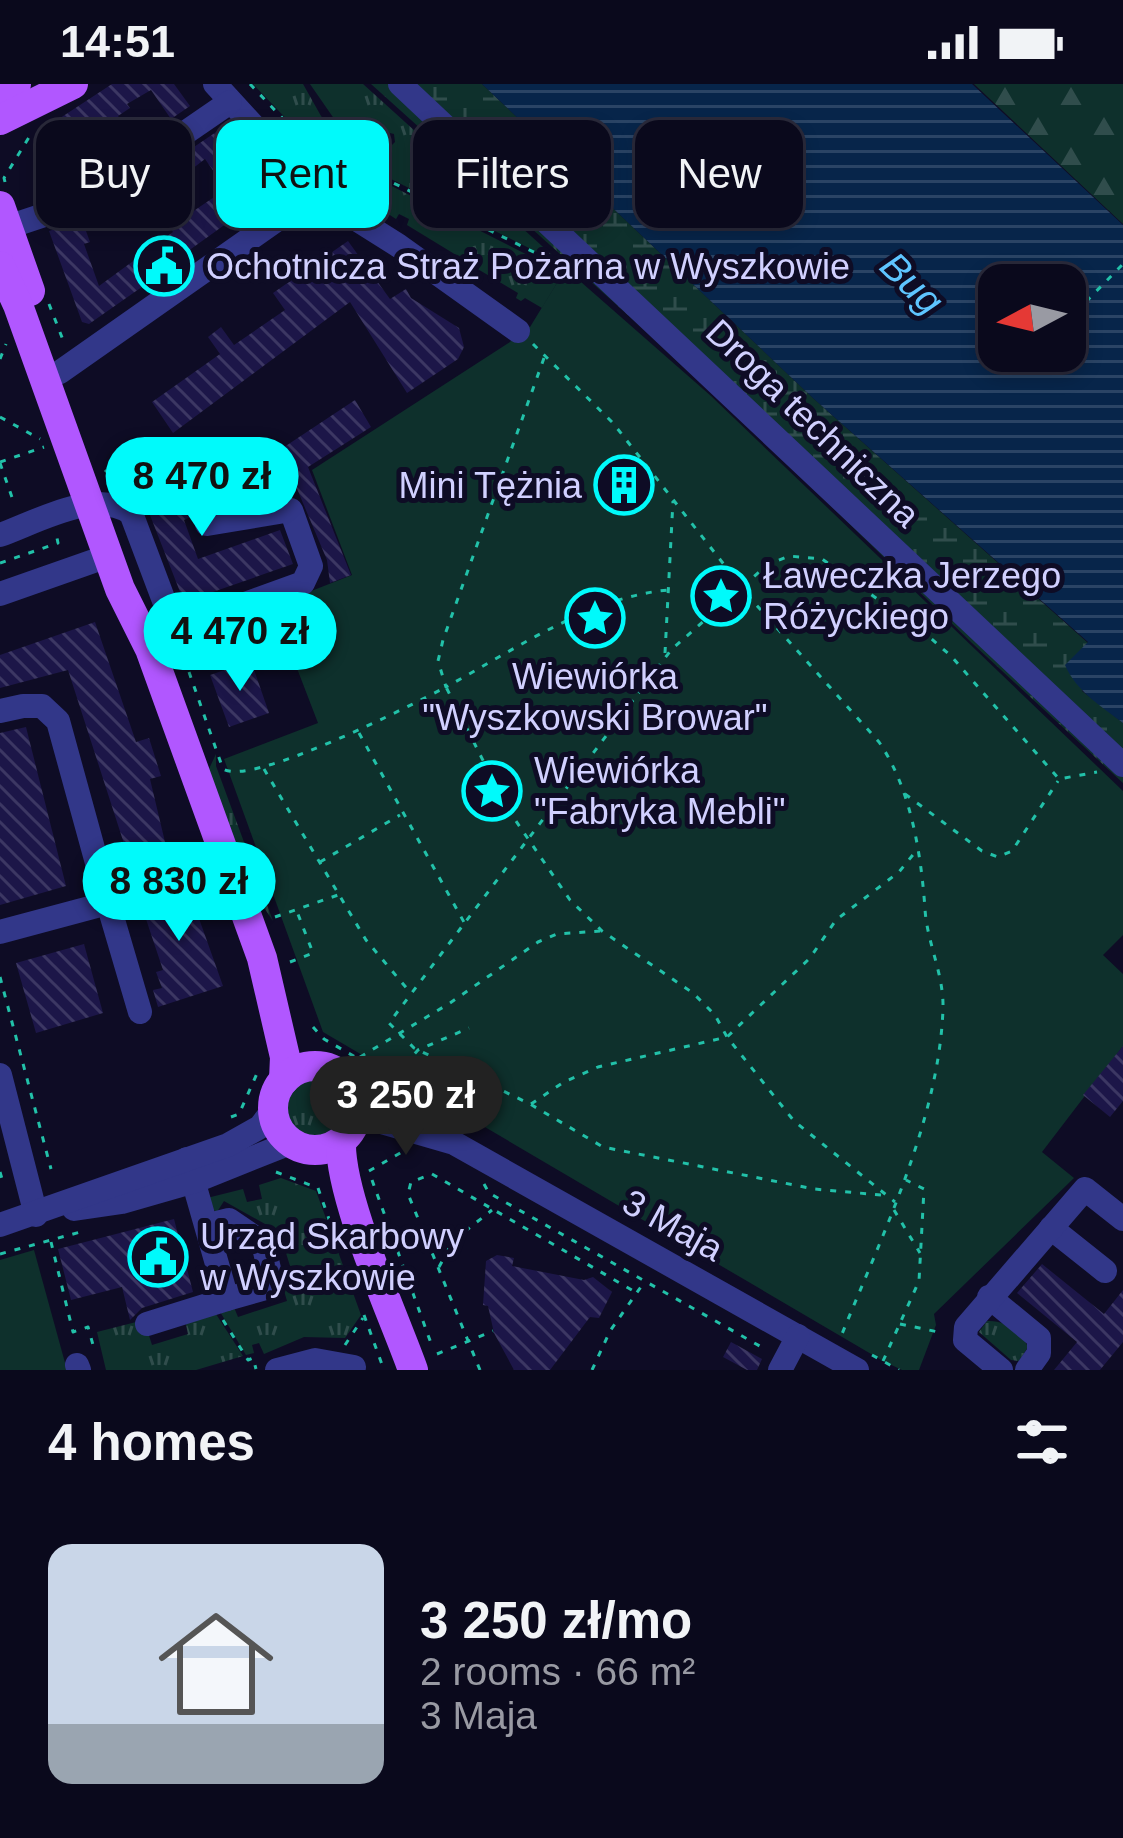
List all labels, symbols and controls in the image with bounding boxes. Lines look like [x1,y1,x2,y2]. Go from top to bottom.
text: 14:51 [60,16,175,67]
chip: Buy [36,120,192,228]
chip: Rent [216,120,389,228]
chip: Filters [413,120,611,228]
chip: New [635,120,803,228]
public building icon: Ochotnicza Straż Pożarna w Wyszkowie [133,235,195,297]
water label: Bug [872,243,952,323]
place label: Ochotnicza Straż Pożarna w Wyszkowie [206,246,850,287]
north arrow [978,264,1086,372]
map controls [978,264,1086,372]
street label: Droga techniczna [698,311,929,536]
pin: 8 470 zł [78,437,326,539]
text: 8 470 zł [133,454,271,497]
building icon: Mini Tężnia [593,454,655,516]
place label: Mini Tężnia [399,465,583,506]
place label: Ławeczka Jerzego Różyckiego [763,555,1061,637]
place icon: Ławeczka Jerzego Różyckiego [690,565,752,627]
place icon: Wiewiórka "Wyszkowski Browar" [564,587,626,649]
pin: 4 470 zł [116,592,364,694]
text: 4 470 zł [171,609,309,652]
place label: Wiewiórka "Wyszkowski Browar" [422,656,768,738]
place label: Wiewiórka "Fabryka Mebli" [534,750,786,832]
place icon: Wiewiórka "Fabryka Mebli" [461,760,523,822]
pin: 8 830 zł [55,842,303,944]
text: 8 830 zł [110,859,248,902]
pin: 3 250 zł [282,1056,530,1158]
text: 3 250 zł [337,1073,475,1116]
street label: 3 Maja [616,1181,731,1270]
place label: Urząd Skarbowy w Wyszkowie [199,1216,464,1298]
public building icon: Urząd Skarbowy w Wyszkowie [127,1226,189,1288]
icon: filters [1009,1409,1075,1475]
text: 4 homes [48,1414,255,1471]
icon: home [144,1592,288,1736]
text: 3 250 zł/mo [420,1592,692,1649]
text: 2 rooms · 66 m² [420,1650,695,1693]
text: 3 Maja [420,1694,537,1737]

